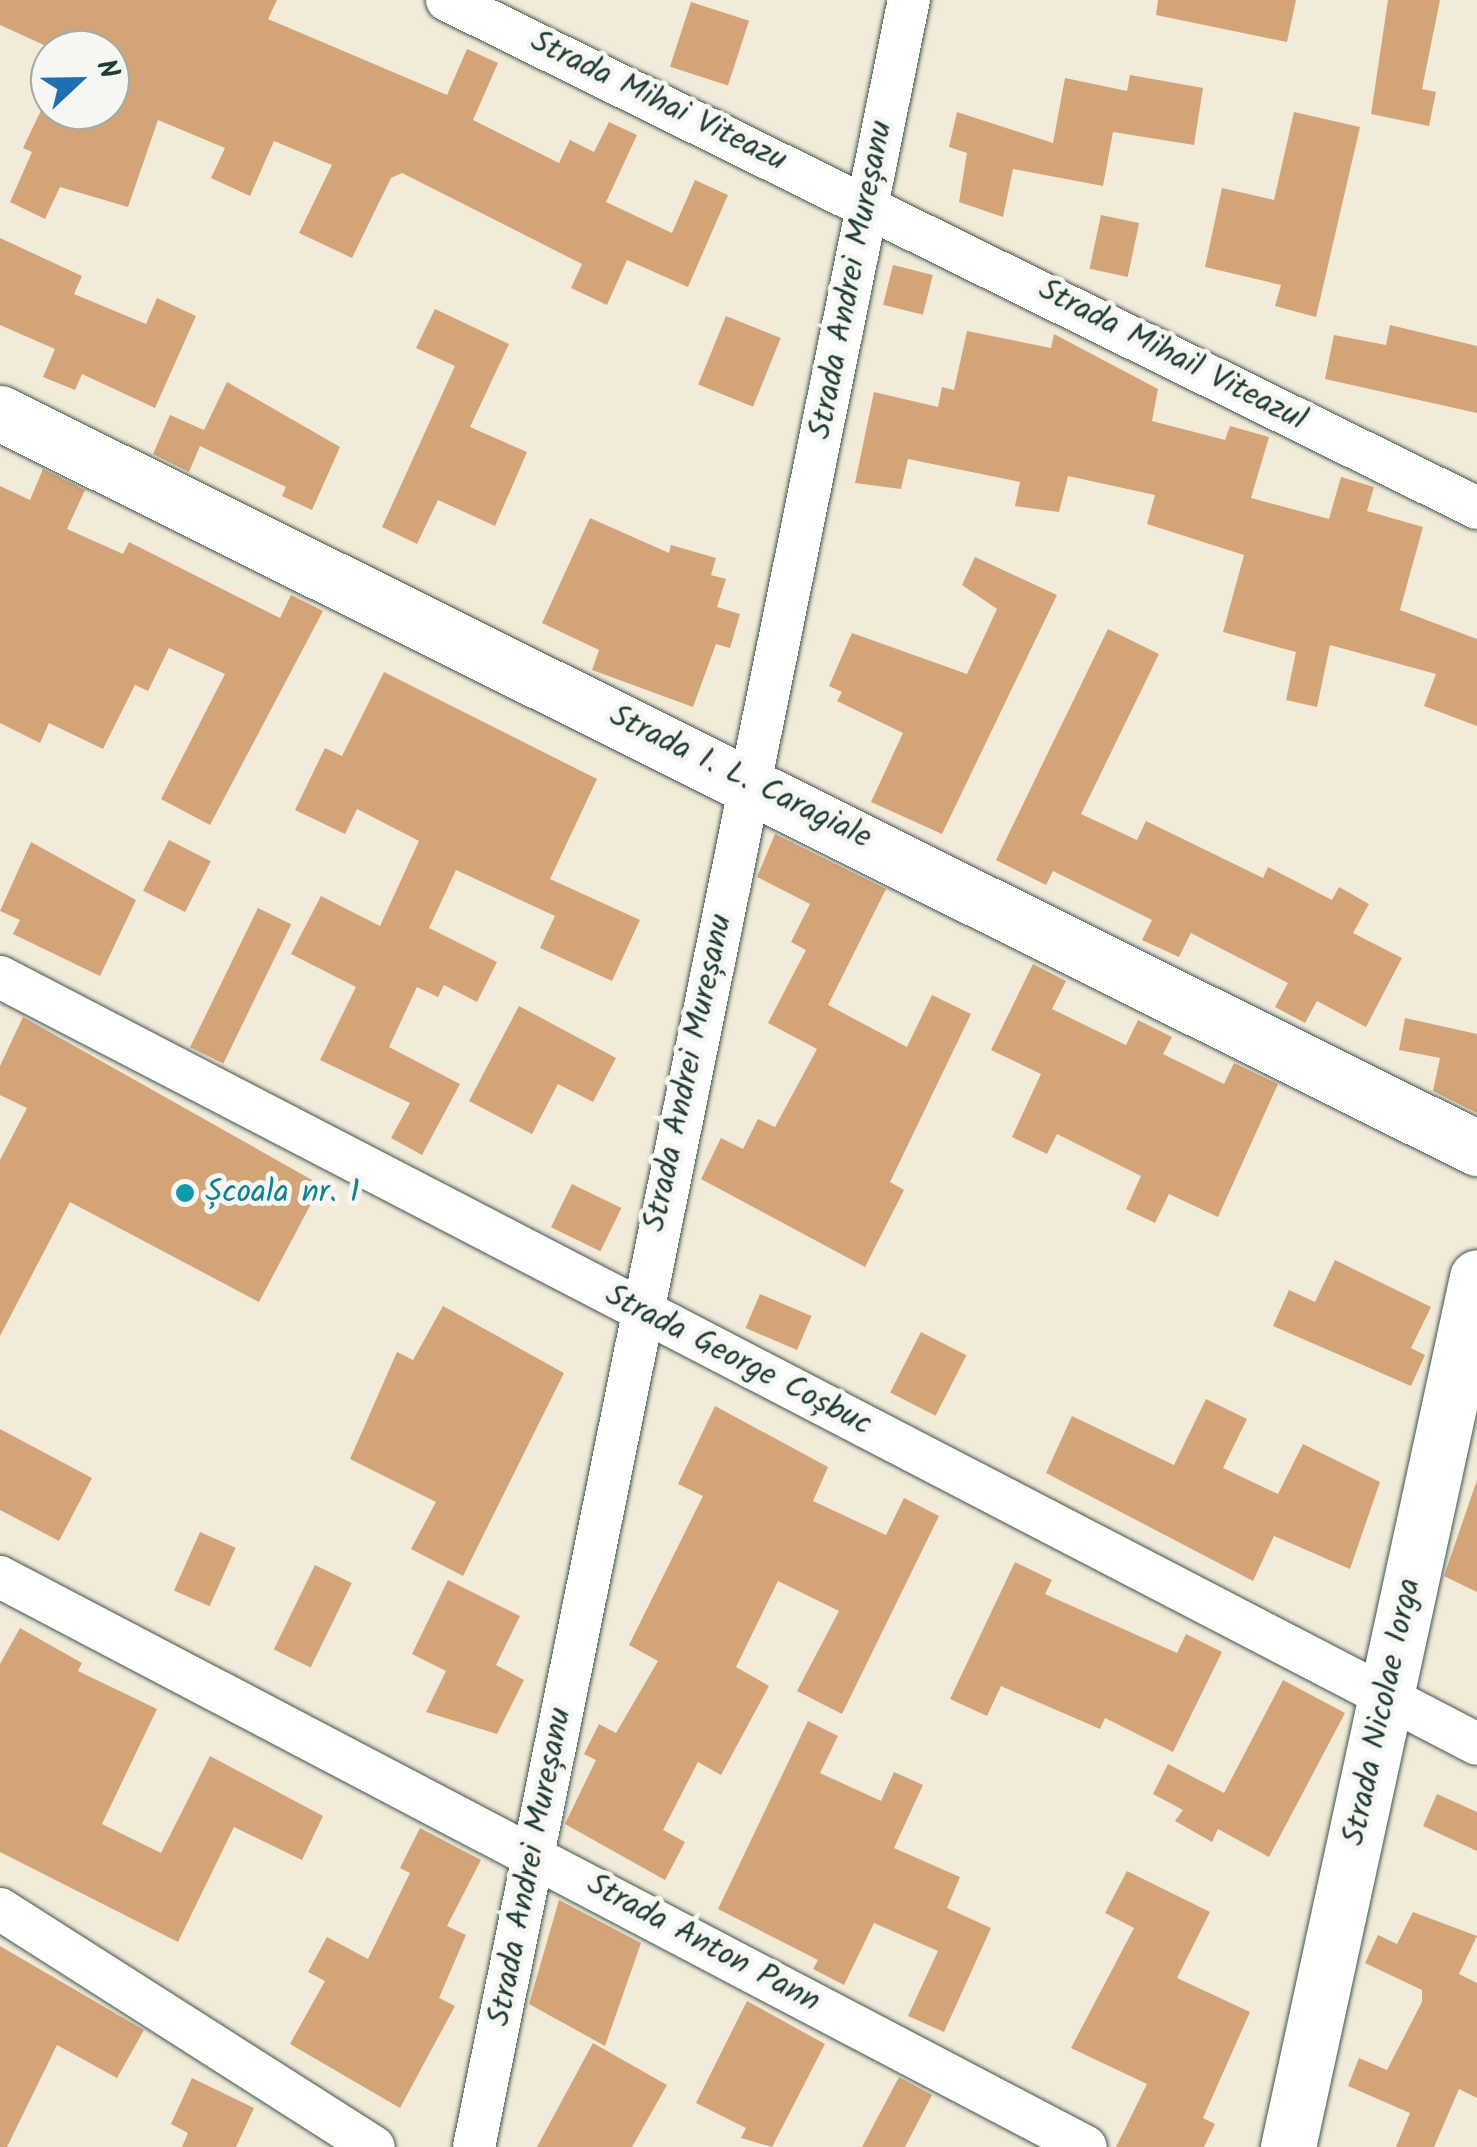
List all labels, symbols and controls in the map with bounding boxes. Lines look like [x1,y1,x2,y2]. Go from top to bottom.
street label: Strada Mihai Viteazu [524,23,792,181]
north arrow [30,30,130,130]
text: N [82,53,131,86]
street label: Strada Andrei Mureșanu [802,118,902,442]
street label: Strada Mihail Viteazul [1031,272,1313,440]
street label: Strada I. L. Caragiale [603,698,877,858]
street label: Strada Andrei Mureșanu [637,911,741,1235]
place label: Școala nr. 1 [205,1174,360,1212]
marker: Școala nr. 1 [174,1182,196,1204]
street label: Strada George Coșbuc [598,1277,878,1445]
street label: Strada Nicolae Iorga [1336,1575,1430,1849]
street label: Strada Andrei Mureșanu [481,1705,581,2029]
street label: Strada Anton Pann [580,1866,826,2022]

